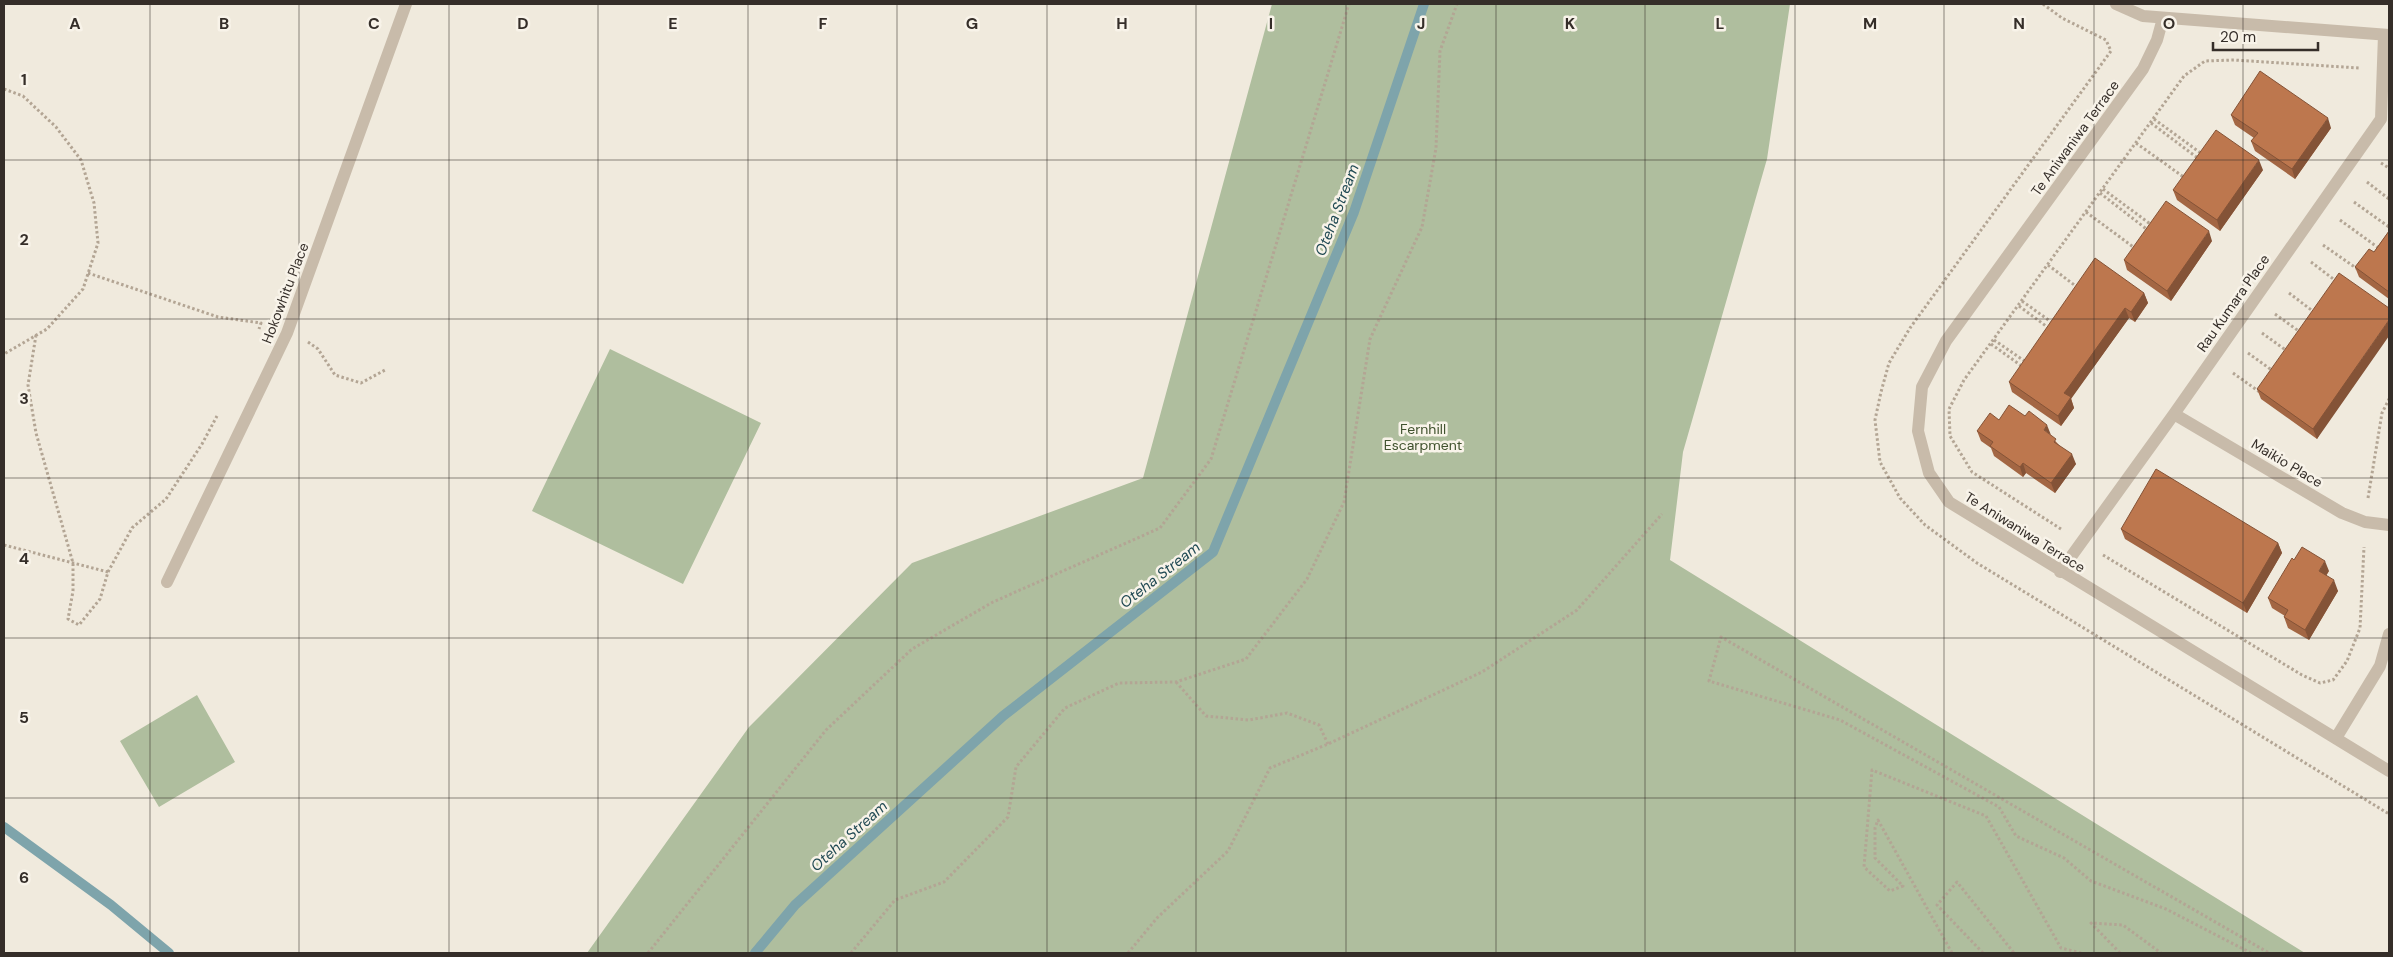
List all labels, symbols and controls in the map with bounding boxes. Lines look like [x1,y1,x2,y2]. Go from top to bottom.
text: A [69,13,81,34]
text: B [219,13,229,34]
text: C [368,13,380,34]
text: D [517,13,529,34]
text: E [668,13,678,34]
text: F [819,13,828,34]
text: G [966,13,978,34]
text: H [1116,13,1128,34]
text: I [1269,13,1273,34]
text: J [1417,13,1425,34]
text: K [1565,13,1576,34]
text: L [1716,13,1725,34]
text: M [1863,13,1877,34]
text: N [2013,13,2025,34]
text: O [2163,13,2175,34]
scale bar [2213,20,2318,52]
text: 20 m [2220,27,2256,47]
text: 1 [21,69,27,90]
street label: Te Aniwaniwa Terrace [2027,77,2123,199]
water label: Oteha Stream [1310,161,1364,259]
text: 2 [19,229,29,250]
street label: Hokowhitu Place [258,240,313,346]
street label: Rau Kumara Place [2193,251,2273,355]
text: 3 [19,388,29,409]
park label: Fernhill Escarpment [1384,420,1462,454]
street label: Maikio Place [2248,435,2326,491]
street label: Te Aniwaniwa Terrace [1961,488,2089,576]
water label: Oteha Stream [1116,537,1204,613]
text: 4 [19,548,29,569]
text: 5 [19,707,29,728]
water label: Oteha Stream [806,796,892,876]
text: 6 [19,867,29,888]

